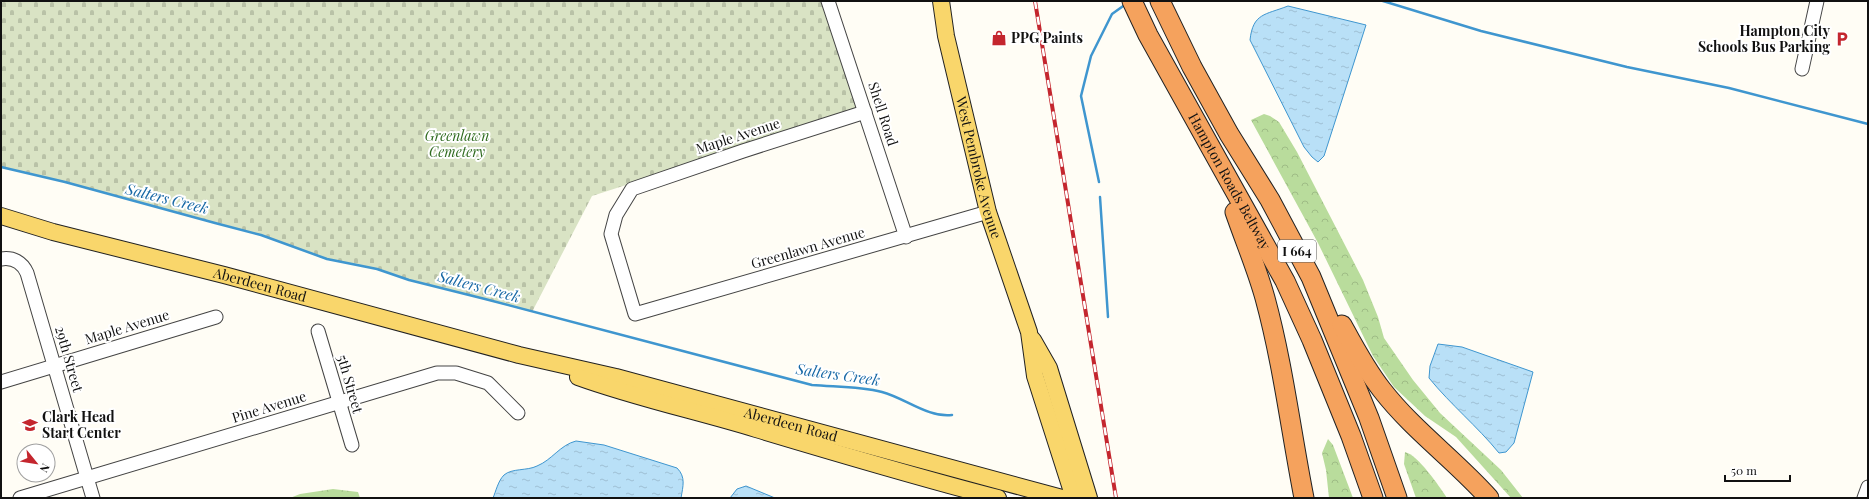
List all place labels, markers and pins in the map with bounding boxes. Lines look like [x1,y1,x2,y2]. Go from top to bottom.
place label: Hampton City Schools Bus Parking [1698,21,1831,56]
place label: PPG Paints [1011,28,1083,47]
shop icon: PPG Paints [990,29,1008,47]
parking icon: Hampton City Schools Bus Parking [1833,30,1851,48]
place label: Clark Head Start Center [42,407,121,442]
school or university icon: Clark Head Start Center [21,416,39,434]

